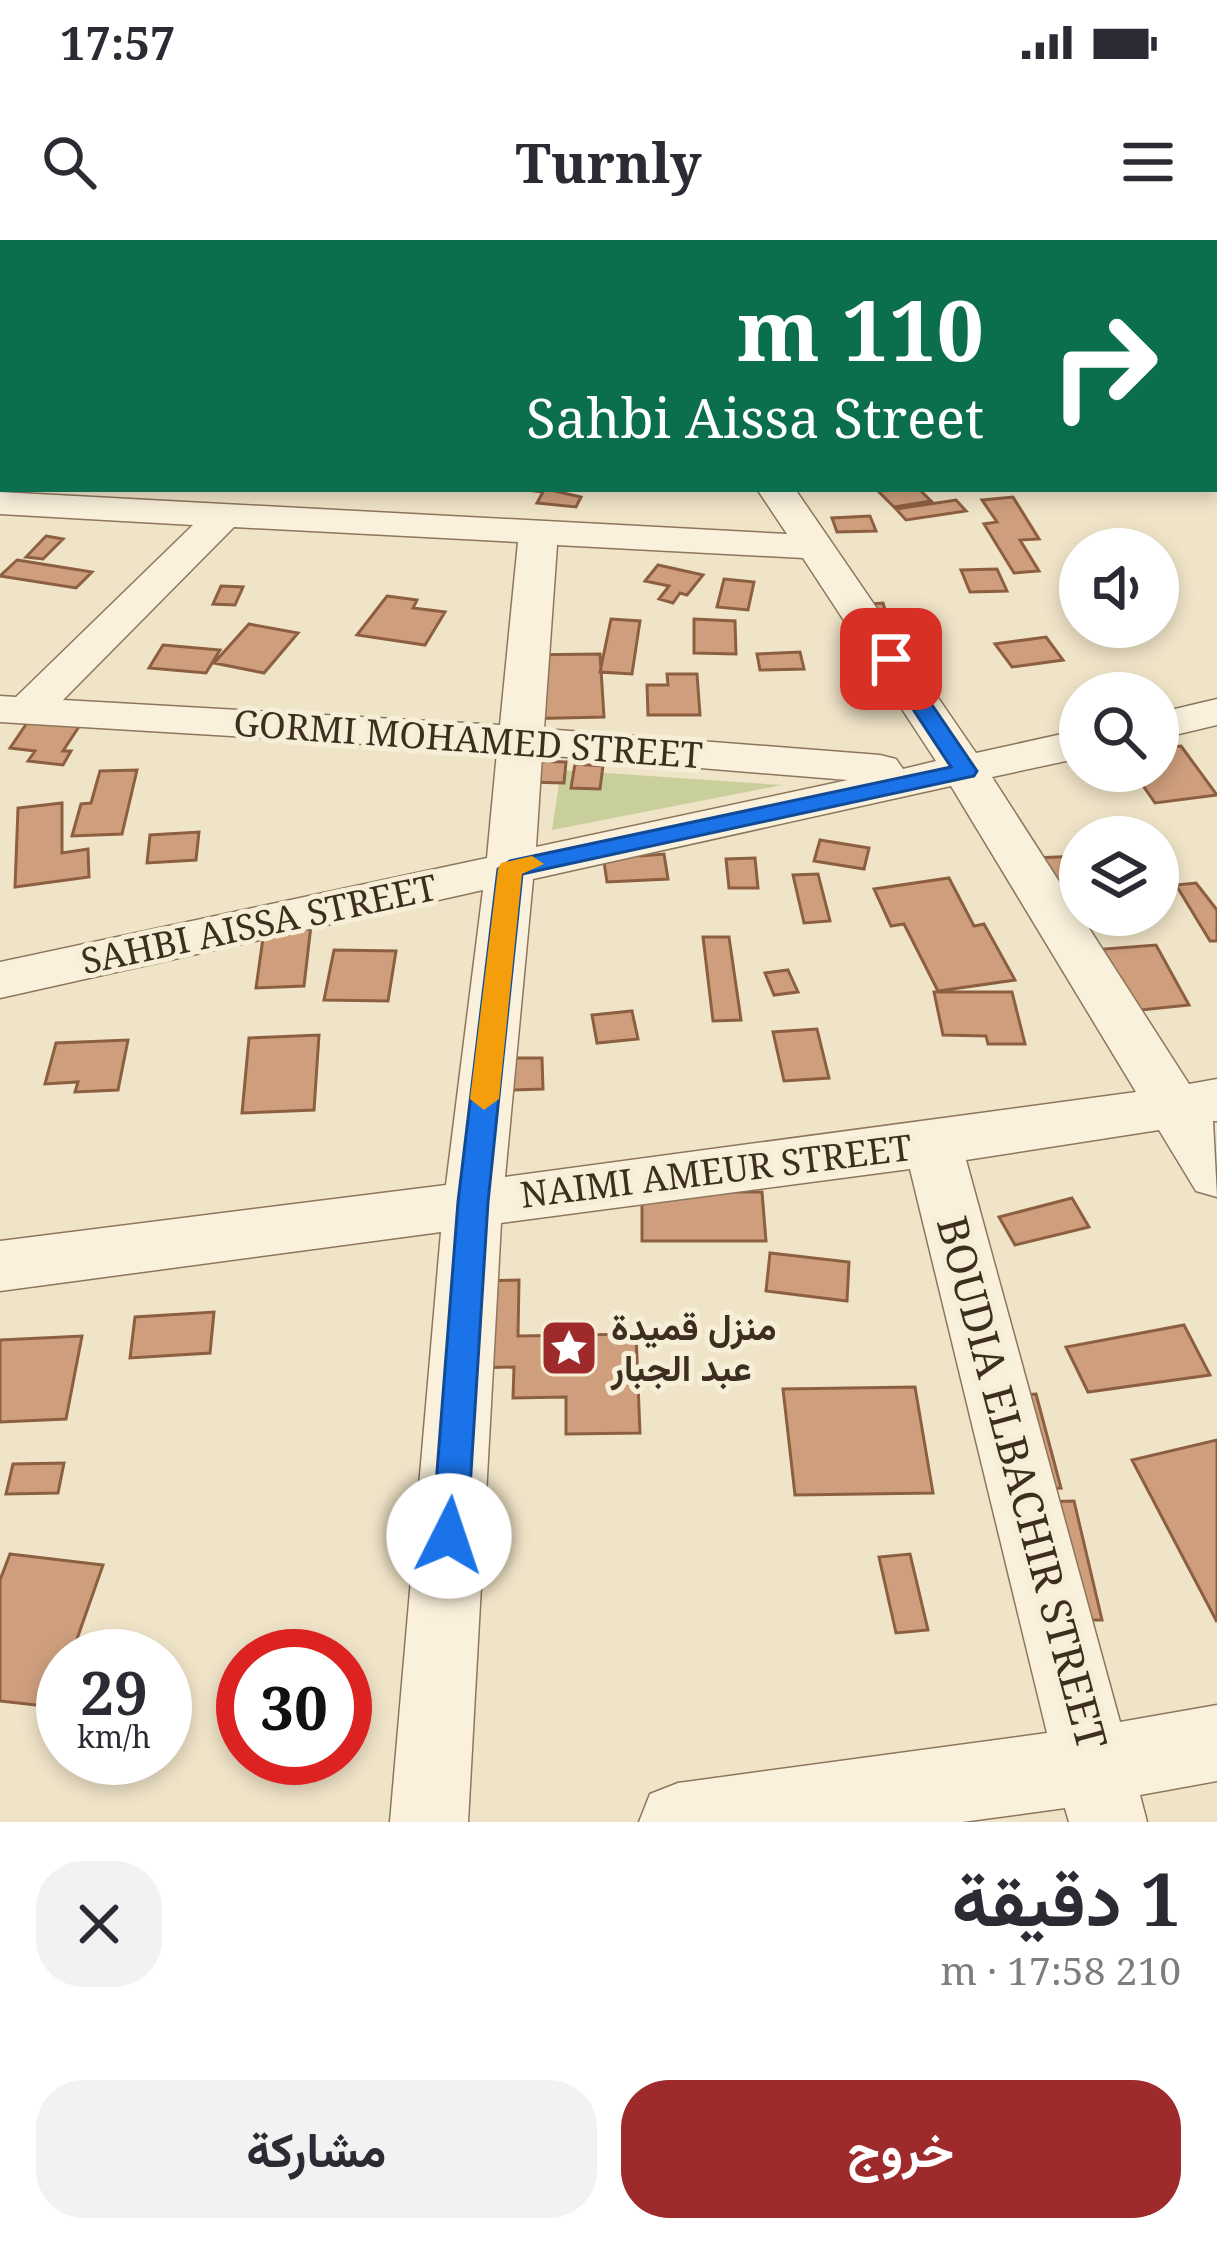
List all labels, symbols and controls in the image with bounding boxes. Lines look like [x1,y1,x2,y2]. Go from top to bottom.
text: 17:57 [60,12,175,73]
text: Turnly [516,125,701,199]
icon: search [36,129,102,195]
icon: menu [1115,129,1181,195]
text: 110 m [737,271,984,386]
icon: right [1026,288,1182,444]
text: Sahbi Aissa Street [526,380,984,454]
map controls [1059,528,1179,936]
button: sound [1059,528,1179,648]
pin [840,608,942,710]
icon: arrive [858,626,924,692]
button: search [1059,672,1179,792]
street label: GORMI MOHAMED STREET [232,698,704,779]
button: layers [1059,816,1179,936]
street label: SAHBI AISSA STREET [77,862,441,985]
street label: NAIMI AMEUR STREET [517,1122,915,1219]
street label: BOUDIA ELBACHIR STREET [925,1210,1122,1755]
place label: منزل قميدة عبد الجبار [610,1302,777,1392]
place icon: منزل قميدة عبد الجبار [538,1317,600,1379]
position arrow [386,1473,512,1599]
speed limit sign: 30 [216,1629,372,1785]
text: 29 [80,1651,148,1733]
text: km/h [77,1716,151,1757]
text: 1 دقيقة [952,1849,1181,1947]
button: close [36,1861,162,1987]
text: 210 m · 17:58 [940,1943,1181,1996]
button: مشاركة [36,2080,597,2218]
button: خروج [621,2080,1181,2218]

